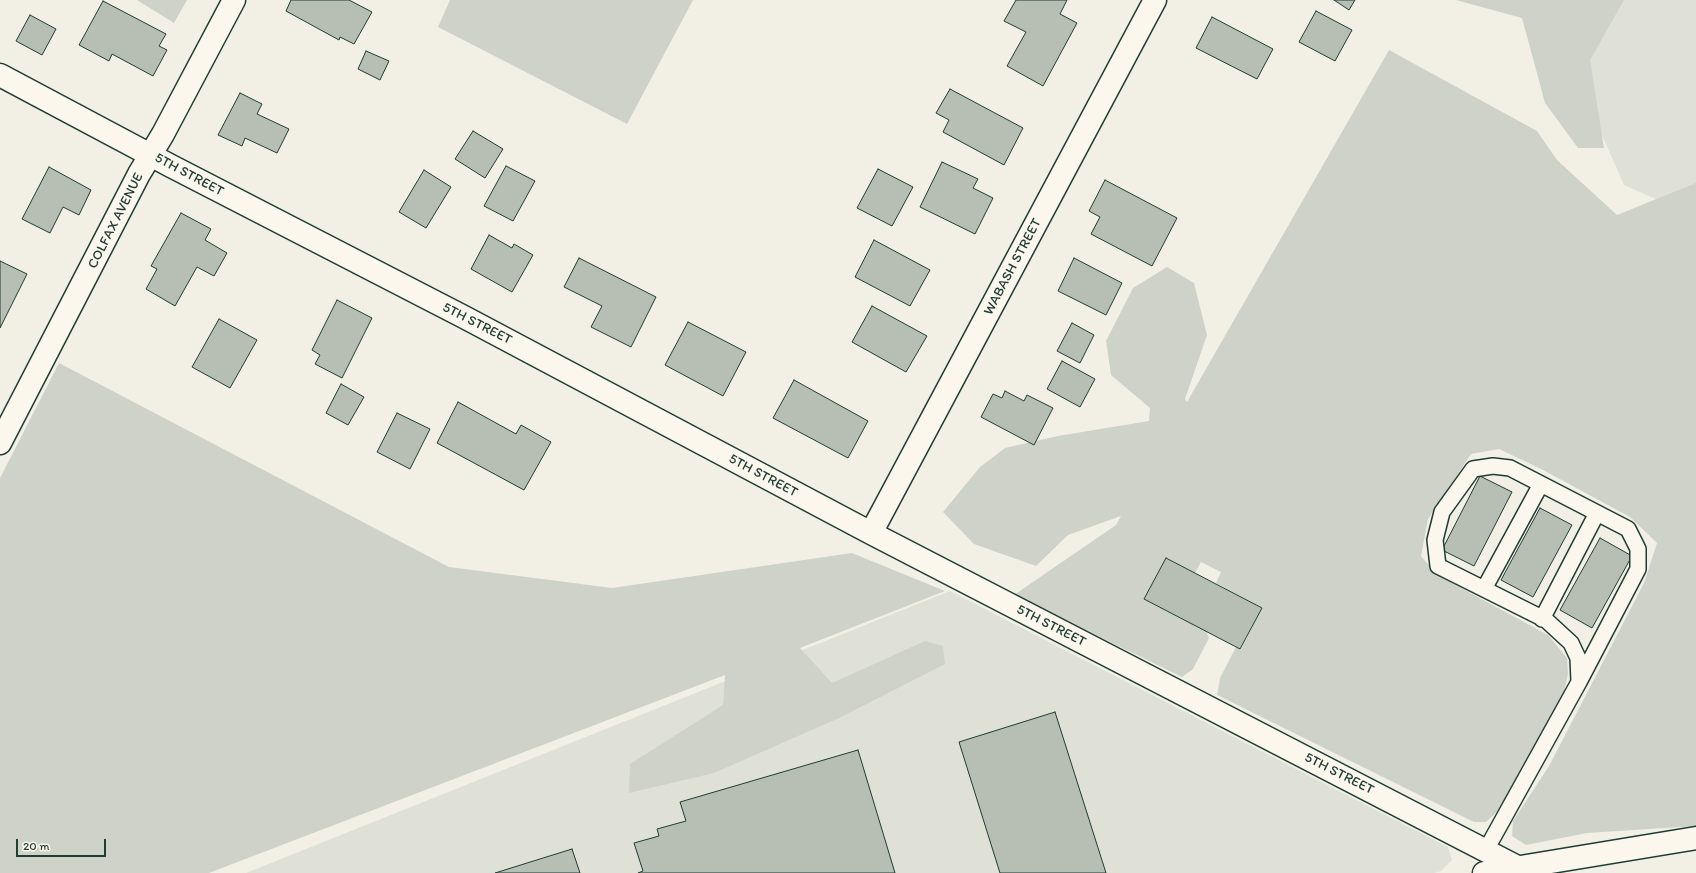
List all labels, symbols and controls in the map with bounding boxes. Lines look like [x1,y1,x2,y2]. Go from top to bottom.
street label: 5TH STREET [152,150,226,200]
street label: COLFAX AVENUE [85,170,147,272]
street label: WABASH STREET [980,216,1046,318]
street label: 5TH STREET [439,299,515,349]
street label: 5TH STREET [726,451,800,501]
street label: 5TH STREET [1013,601,1089,651]
street label: 5TH STREET [1301,749,1377,799]
scale bar [18,831,108,857]
text: 20 m [23,839,50,853]

